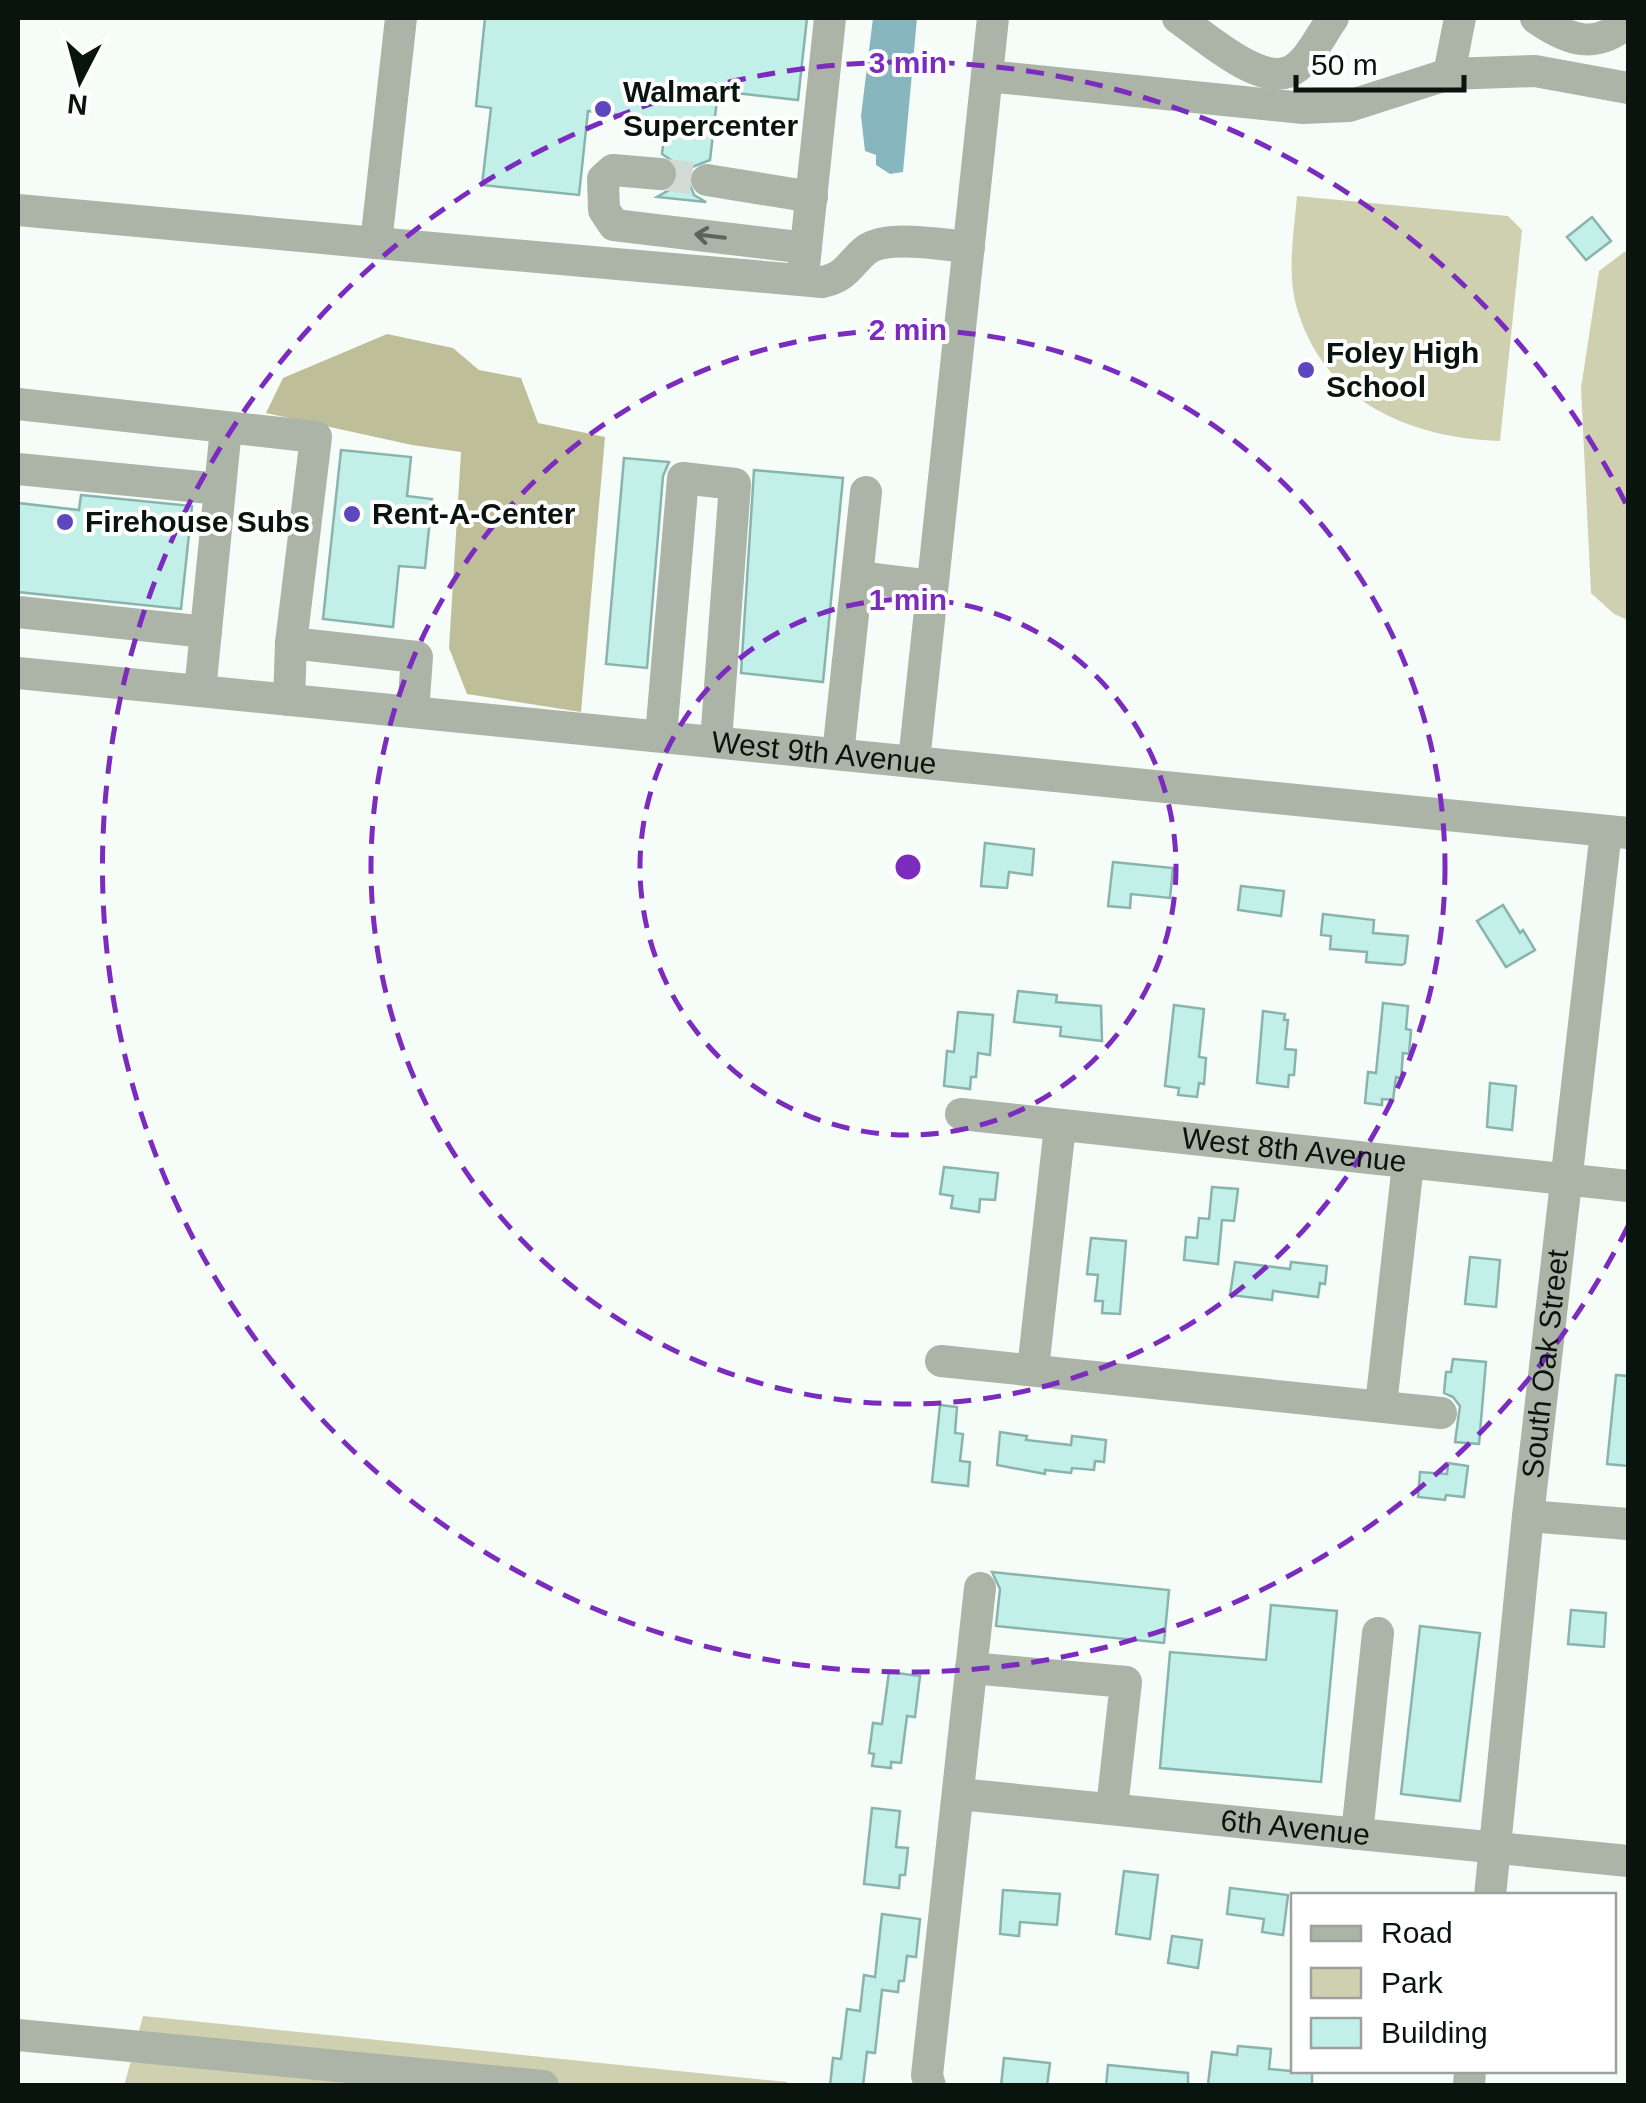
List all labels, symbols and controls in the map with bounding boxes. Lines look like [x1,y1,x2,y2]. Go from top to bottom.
north arrow [30,30,130,130]
scale bar [1296,30,1464,92]
text: 3 min [869,46,947,79]
text: 50 m [1311,48,1378,81]
place label: Walmart Supercenter [623,75,798,142]
text: N [66,88,89,121]
marker: Walmart Supercenter [592,98,614,120]
one-way arrow [694,226,726,245]
text: 2 min [869,313,947,346]
place label: Foley High School [1326,336,1479,403]
marker: Foley High School [1295,359,1317,381]
place label: Rent-A-Center [372,497,576,530]
marker: Rent-A-Center [341,503,363,525]
place label: Firehouse Subs [85,505,310,538]
marker: Firehouse Subs [54,511,76,533]
text: 1 min [869,583,947,616]
street label: West 9th Avenue [710,725,938,780]
centre of rings [890,849,926,885]
street label: West 8th Avenue [1180,1121,1408,1178]
street label: South Oak Street [1515,1247,1574,1480]
street label: 6th Avenue [1219,1803,1371,1851]
legend [1291,1893,1616,2073]
text: Road [1381,1916,1453,1949]
text: Park [1381,1966,1444,1999]
text: Building [1381,2016,1488,2049]

